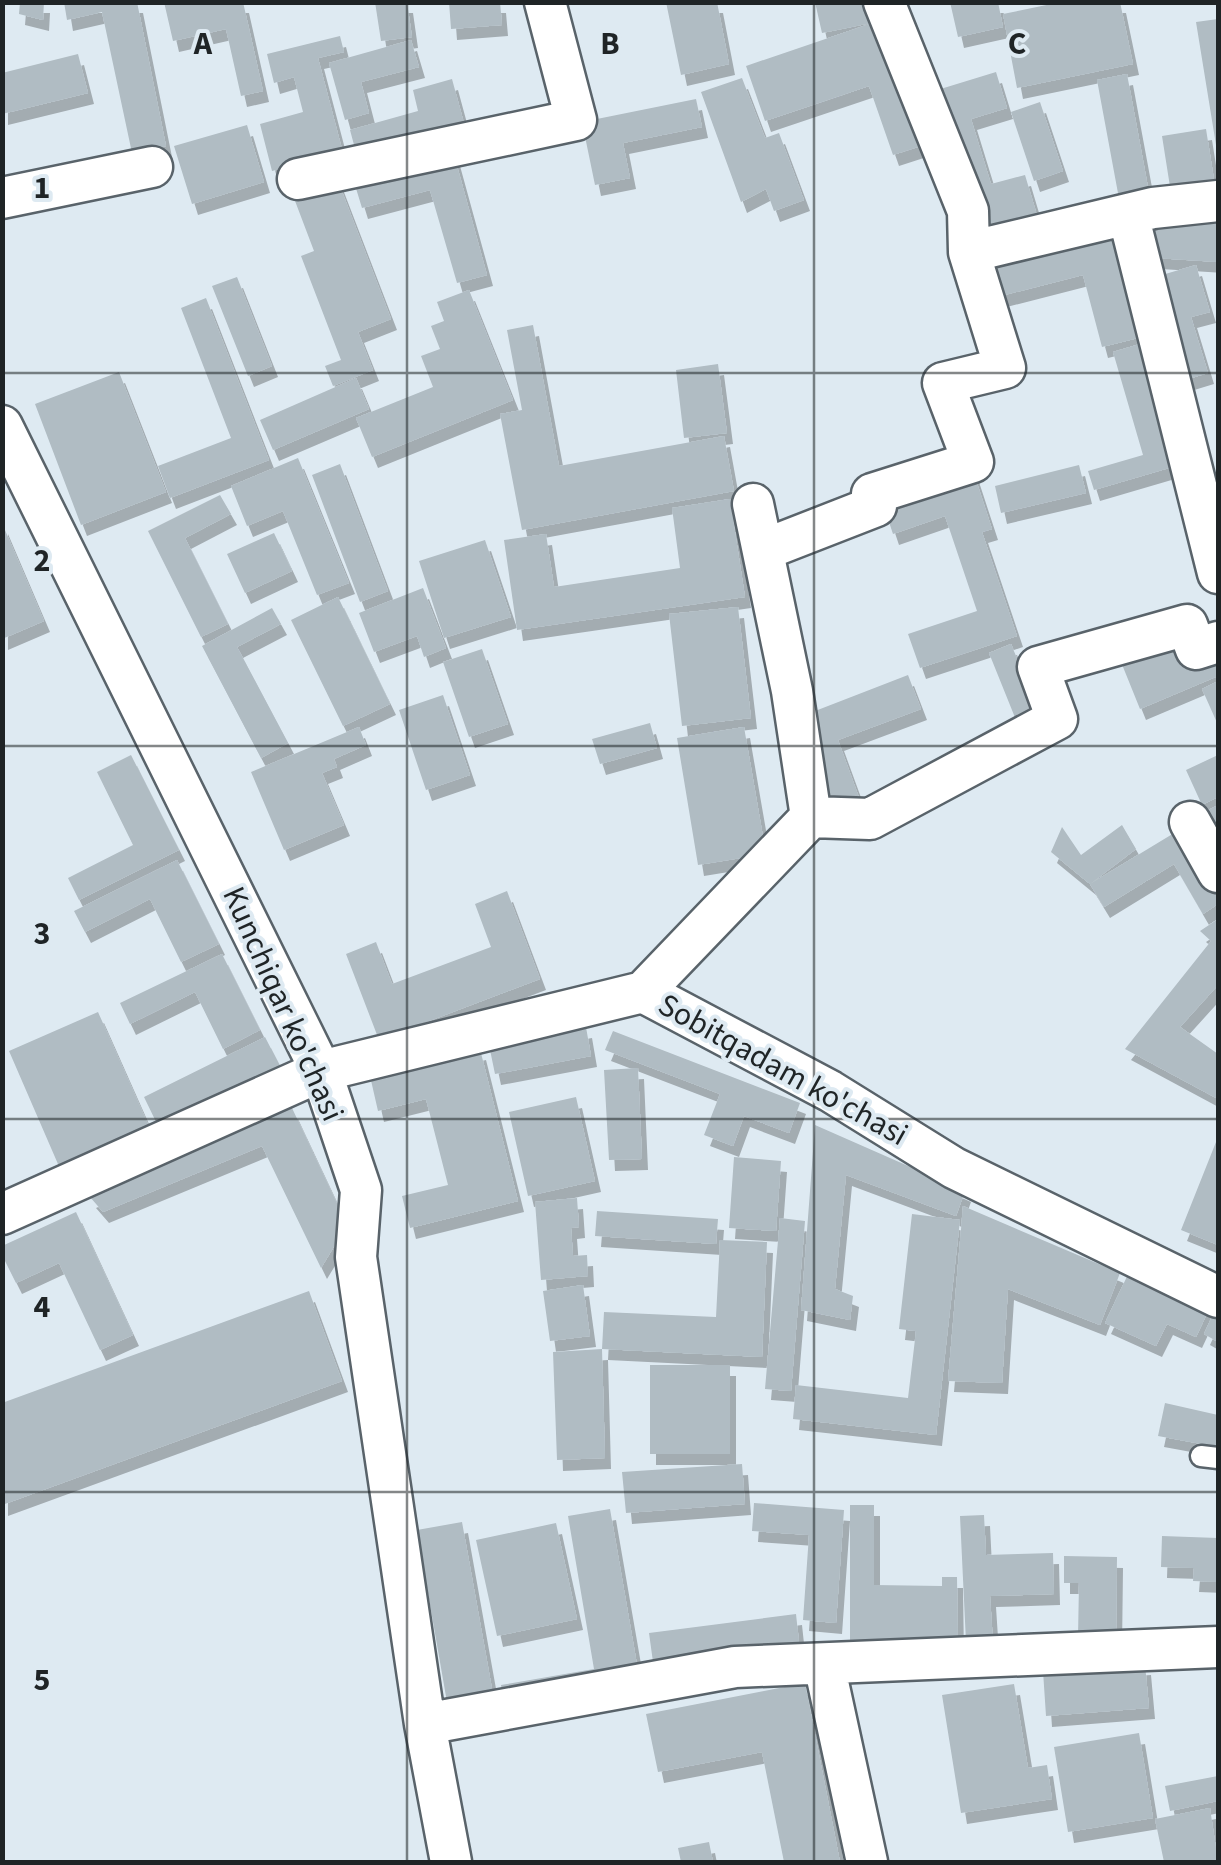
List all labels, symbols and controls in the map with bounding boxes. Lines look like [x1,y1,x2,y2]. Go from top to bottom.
text: A [193,21,213,67]
text: B [600,21,620,67]
text: C [1008,21,1026,67]
text: 1 [34,165,50,211]
text: 2 [34,538,50,584]
street label: Kunchiqar ko'chasi [211,879,355,1129]
text: 3 [34,911,50,957]
street label: Sobitqadam ko'chasi [650,982,916,1158]
text: 4 [34,1284,51,1330]
text: 5 [34,1657,50,1703]

